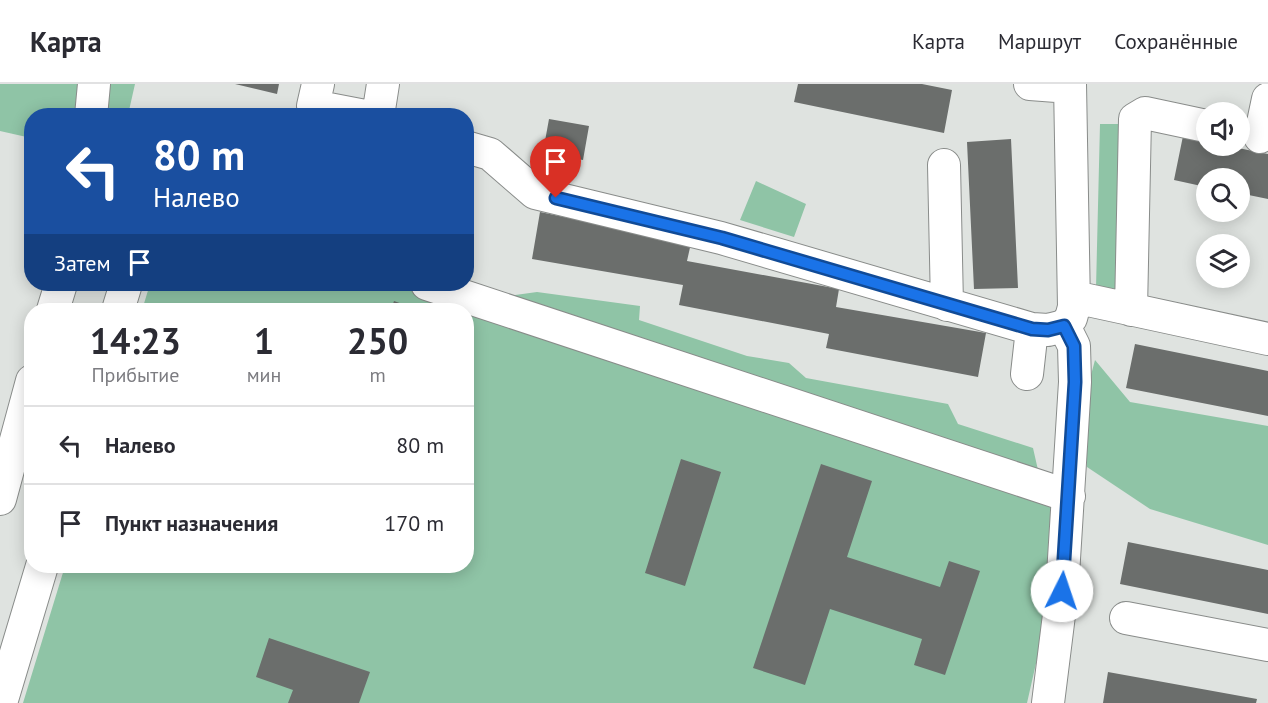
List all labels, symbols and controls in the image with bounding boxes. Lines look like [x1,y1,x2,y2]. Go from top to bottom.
text: Карта [30,23,102,60]
text: Карта [912,28,965,55]
text: Маршрут [998,28,1081,55]
text: Сохранённые [1114,28,1238,55]
map controls [1196,102,1250,288]
button: sound [1196,102,1250,156]
text: 80 m [153,127,245,182]
icon: left [54,132,132,210]
pin [530,136,581,198]
icon: arrive [539,145,572,178]
button: search [1196,168,1250,222]
text: Налево [153,180,240,214]
button: layers [1196,234,1250,288]
icon: arrive [123,246,156,279]
text: Затем [54,249,111,277]
text: 14:23 [90,317,181,364]
text: 1 [254,317,274,364]
text: 250 [347,317,408,364]
text: Прибытие [91,362,179,388]
text: мин [247,362,281,388]
text: m [370,362,386,388]
icon: left [54,429,87,462]
text: Налево [105,431,176,459]
text: 80 m [396,431,444,459]
icon: arrive [54,507,87,540]
text: Пункт назначения [105,509,278,537]
text: 170 m [384,509,444,537]
position arrow [1030,559,1094,623]

